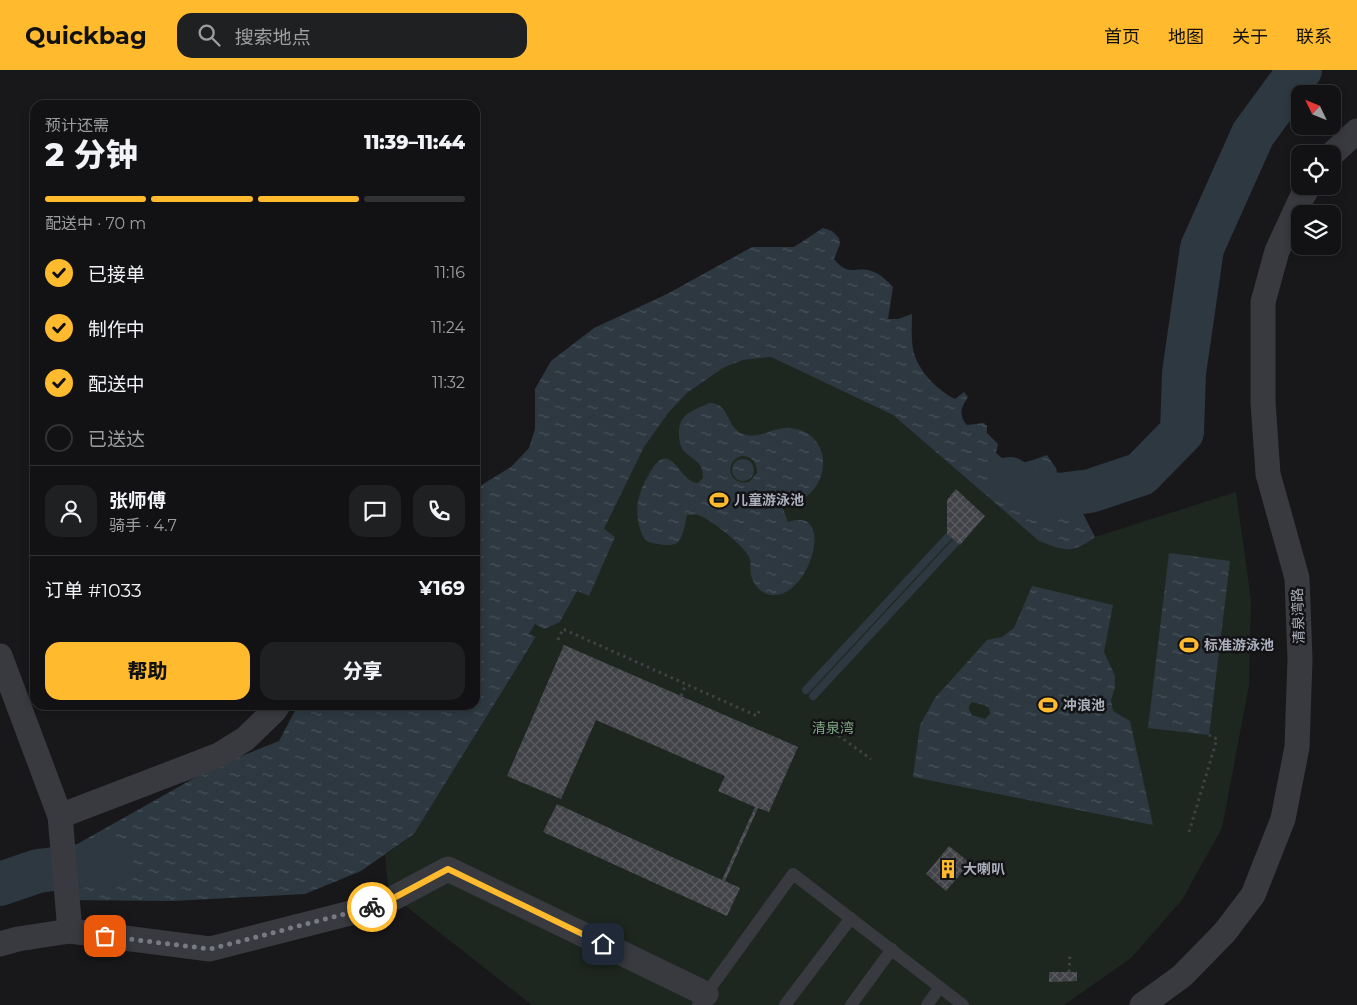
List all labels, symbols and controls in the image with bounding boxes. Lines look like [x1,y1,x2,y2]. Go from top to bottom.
search box [177,13,527,58]
text: Quickbag [25,21,147,50]
icon: search [195,21,223,49]
text: 搜索地点 [235,26,311,49]
text: 首页 [1104,26,1140,48]
text: 地图 [1168,26,1204,48]
text: 关于 [1232,26,1268,48]
text: 联系 [1296,26,1332,48]
north arrow [1291,85,1341,135]
map controls [1291,85,1341,255]
text: 预计还需 [45,116,109,135]
text: 11:39–11:44 [364,131,465,154]
text: 2 分钟 [45,135,137,174]
button: locate [1291,145,1341,195]
button: layers [1291,205,1341,255]
text: 配送中 · 70 m [45,214,146,233]
icon: check [45,259,73,287]
text: 已接单 [88,263,145,286]
text: 11:16 [435,263,465,282]
icon: check [45,314,73,342]
text: 制作中 [88,318,145,341]
text: 11:24 [431,318,465,337]
icon: check [45,369,73,397]
text: 配送中 [88,373,145,396]
text: 11:32 [432,373,465,392]
text: 已送达 [88,428,145,451]
button: person [45,485,97,537]
button: chat [349,485,401,537]
button: phone [413,485,465,537]
text: 张师傅 [109,489,166,512]
sports icon: 儿童游泳池 [708,489,730,511]
place label: 儿童游泳池 [734,491,804,509]
text: 骑手 · 4.7 [109,516,177,535]
text: ¥169 [419,577,465,600]
text: 订单 #1033 [45,579,142,602]
street label: 清泉湾路 [1288,588,1308,644]
sports icon: 标准游泳池 [1178,634,1200,656]
place label: 标准游泳池 [1204,636,1274,654]
button: 帮助 [45,642,250,700]
button: 分享 [260,642,465,700]
sports icon: 冲浪池 [1037,694,1059,716]
place label: 冲浪池 [1063,696,1105,714]
park label: 清泉湾 [812,719,854,737]
building icon: 大喇叭 [937,858,959,880]
place label: 大喇叭 [963,860,1005,878]
courier [347,882,397,932]
icon: bike [358,893,386,921]
pin [84,915,126,957]
icon: bag [91,922,119,950]
pin [582,923,624,965]
icon: home [589,930,617,958]

